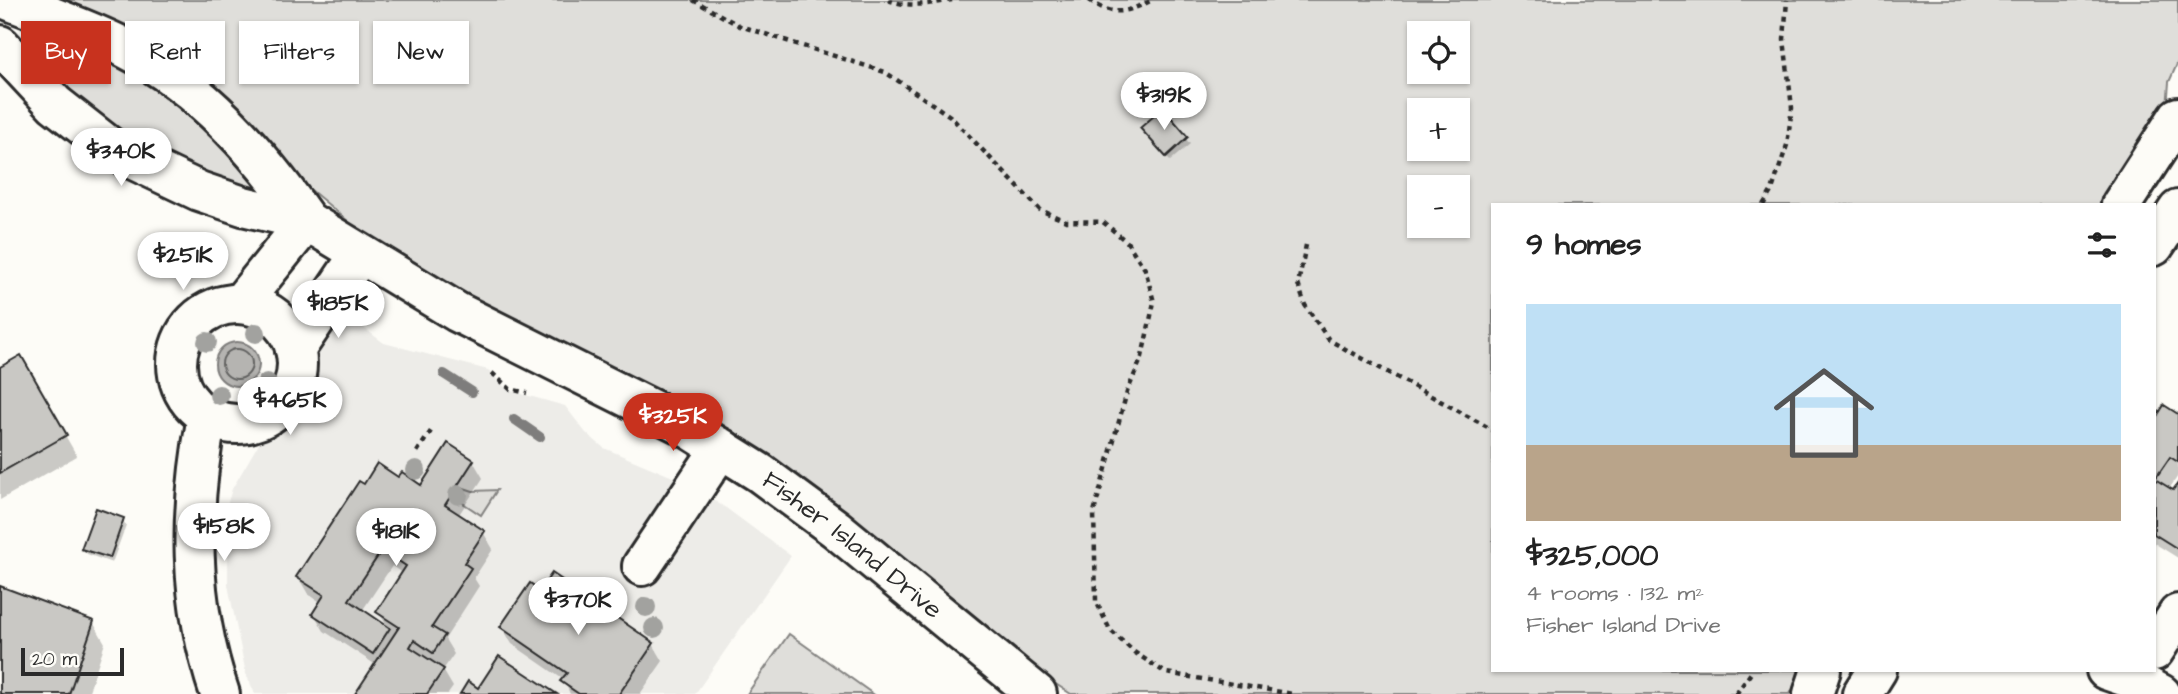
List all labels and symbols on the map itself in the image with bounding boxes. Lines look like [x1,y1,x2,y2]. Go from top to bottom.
pin: $319K [1115,72,1213,132]
pin: $340K [72,128,170,188]
pin: $251K [134,232,232,292]
pin: $185K [289,280,387,340]
pin: $465K [241,378,339,437]
pin: $325K [624,393,722,453]
street label: Fisher Island Drive [755,462,950,627]
pin: $158K [175,504,273,563]
pin: $181K [347,508,445,568]
pin: $370K [529,578,627,637]
scale bar [21,645,124,677]

